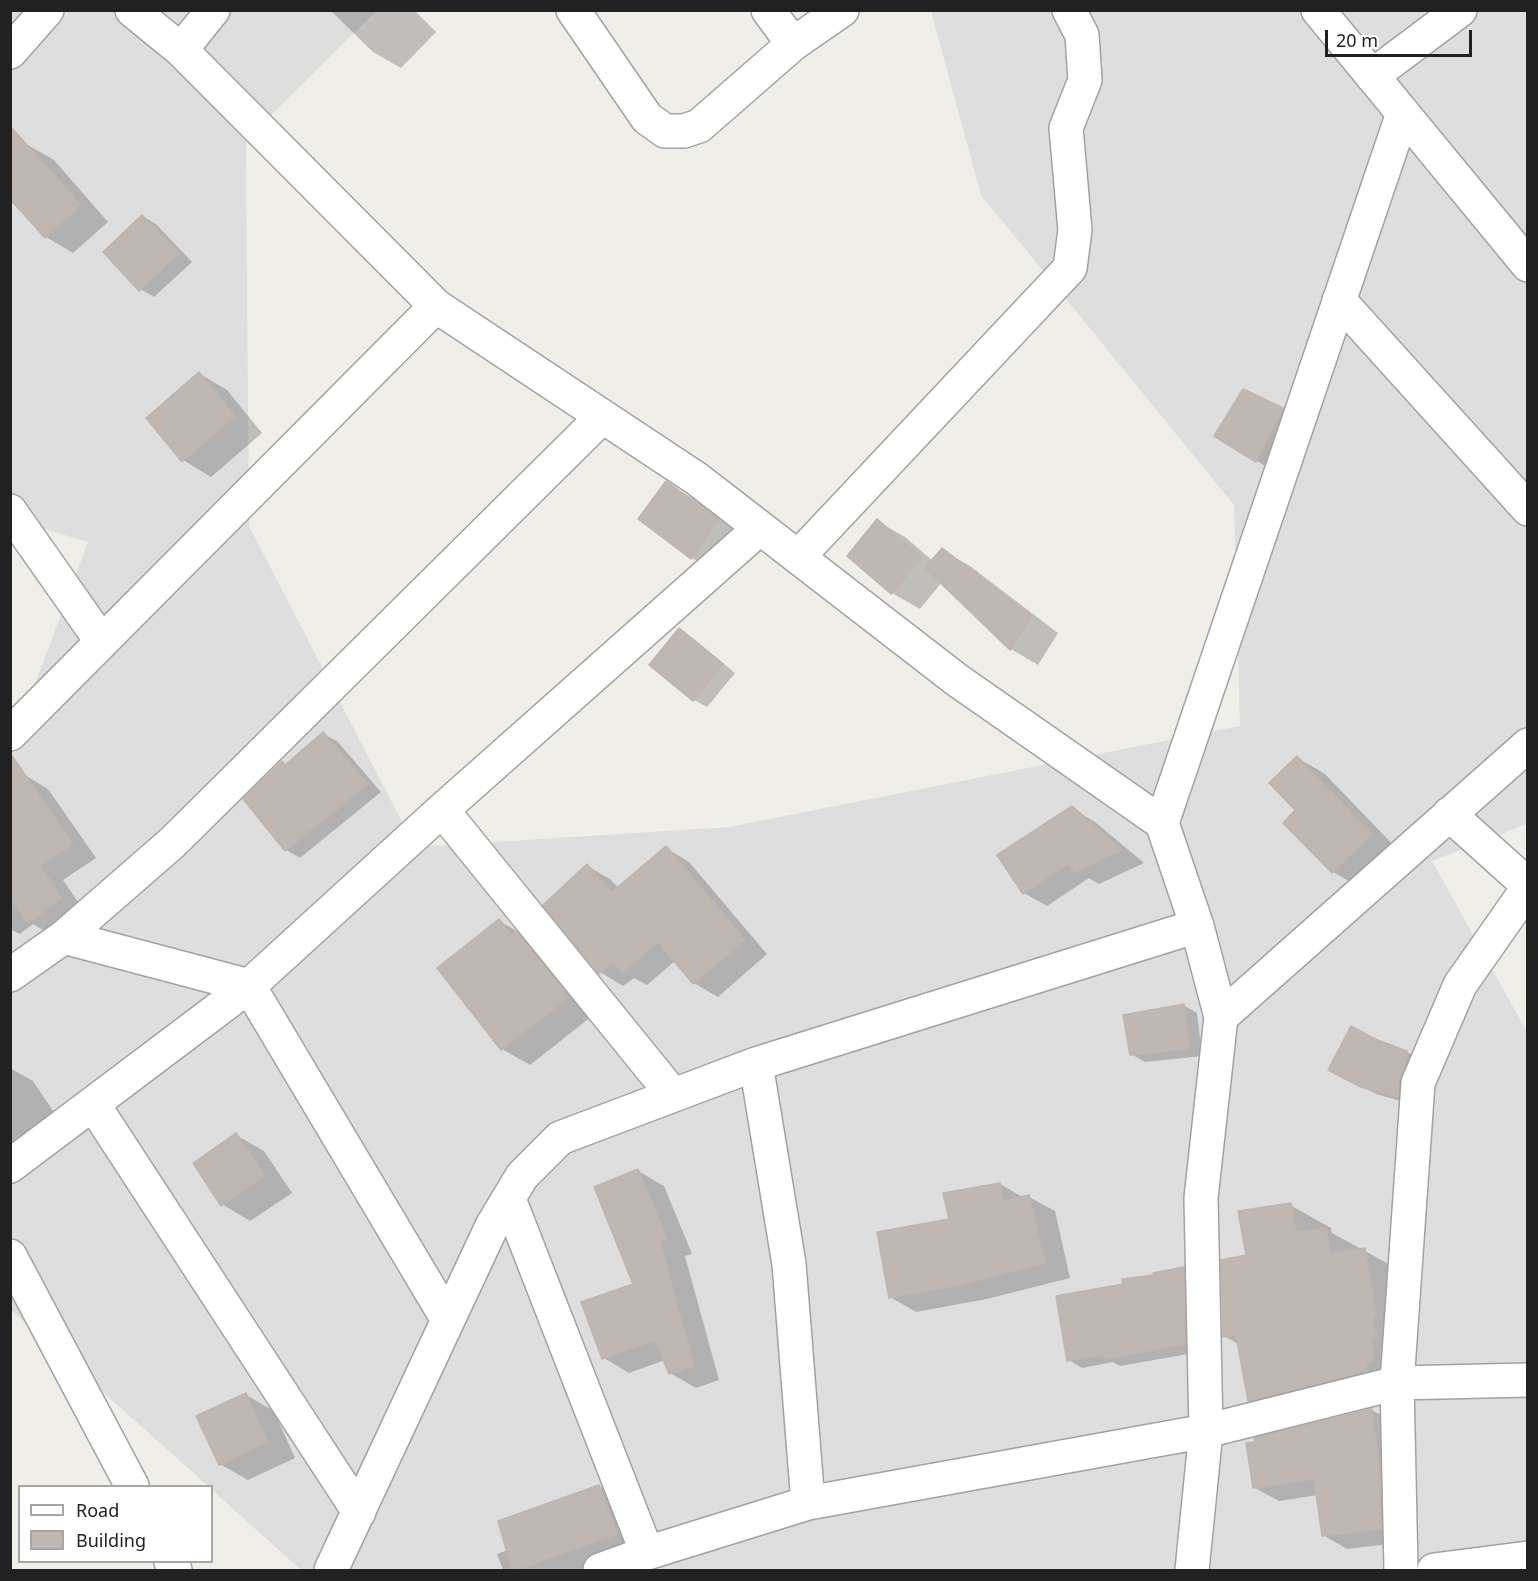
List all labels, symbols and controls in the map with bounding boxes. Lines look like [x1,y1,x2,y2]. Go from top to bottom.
scale bar [1328,18,1475,56]
text: 20 m [1336,28,1378,52]
legend [18,1485,213,1563]
text: Road [76,1498,119,1522]
text: Building [76,1528,146,1552]

